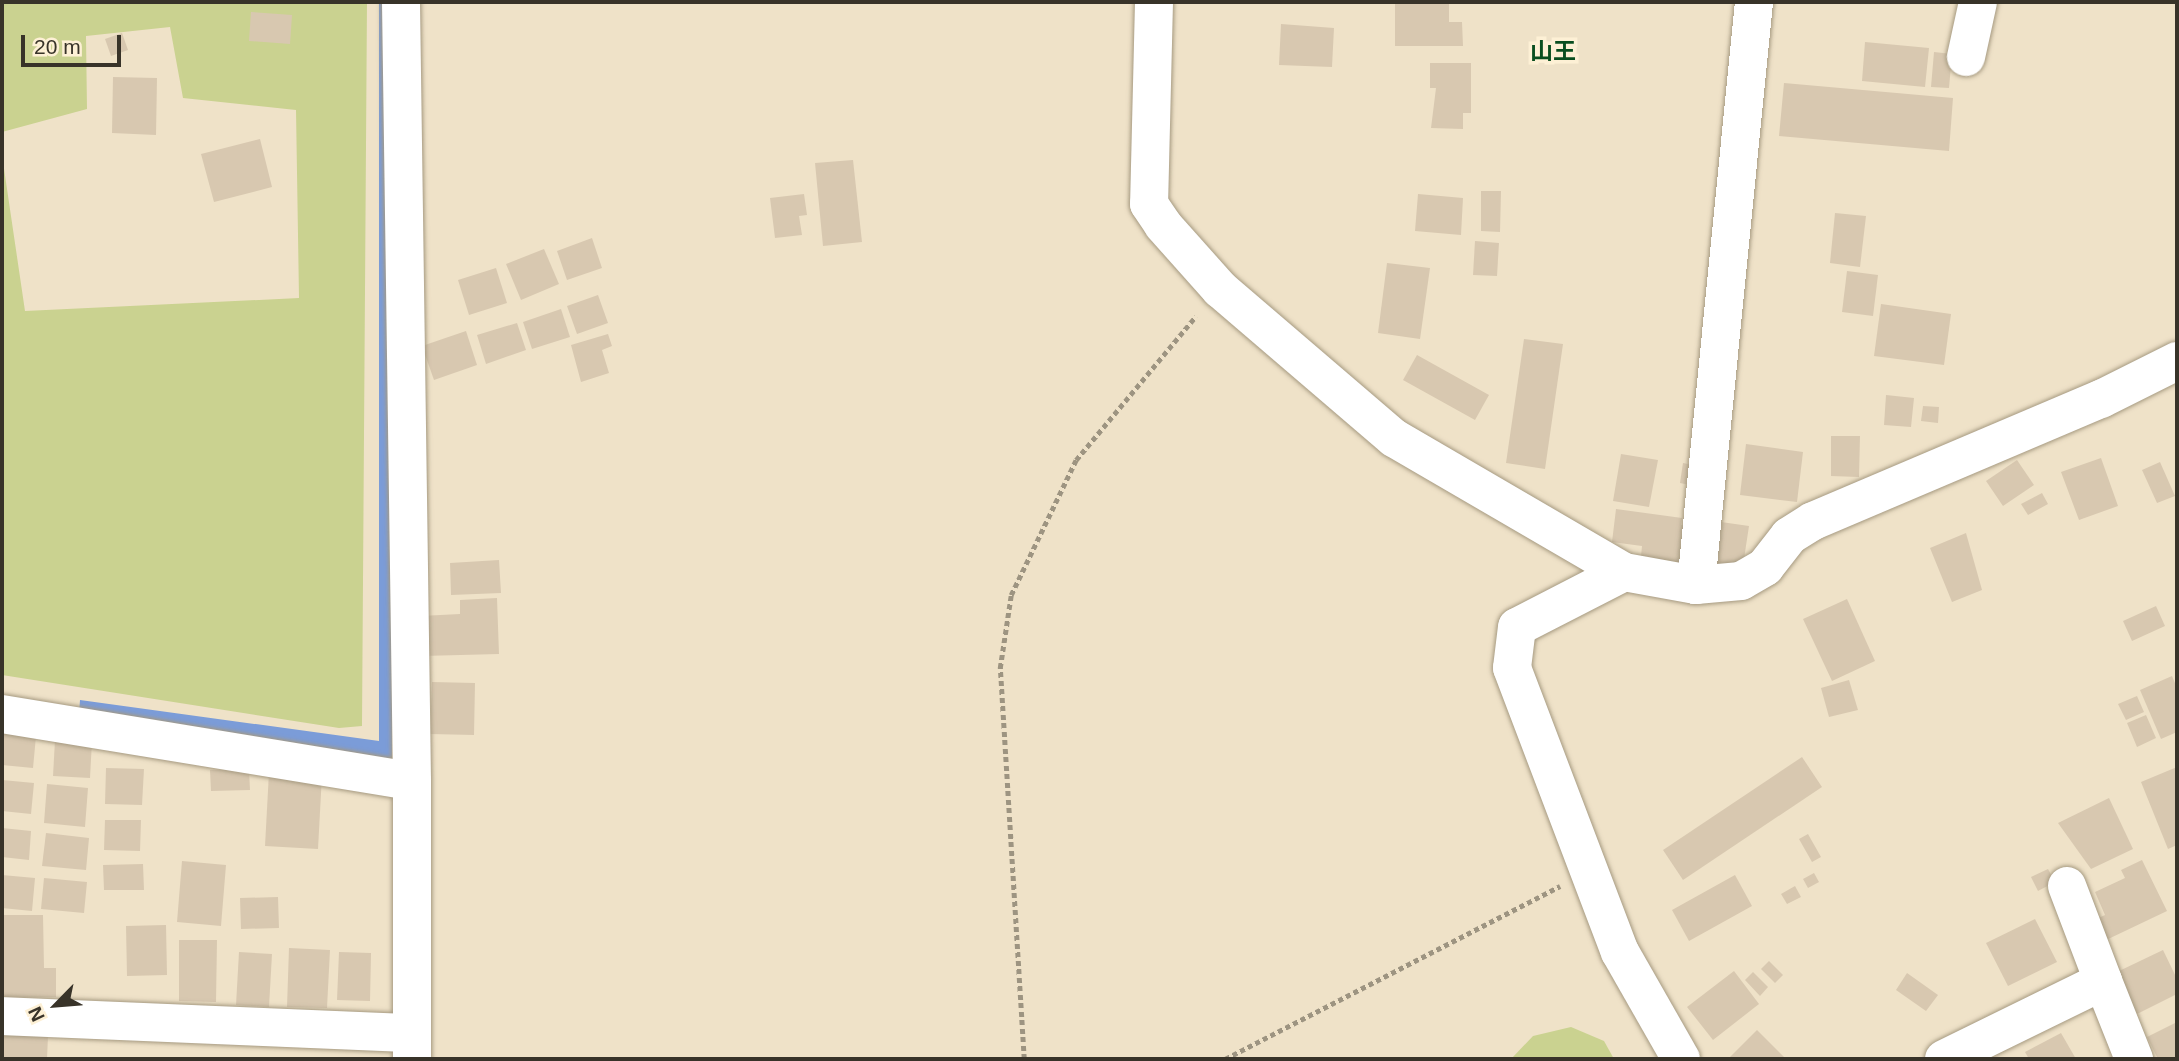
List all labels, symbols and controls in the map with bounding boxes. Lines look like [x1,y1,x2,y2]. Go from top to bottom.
scale bar [24,21,124,65]
text: 20 m [34,35,81,58]
district label: 山王 [1530,37,1576,65]
north arrow [21,970,91,1040]
text: N [24,1003,49,1025]

